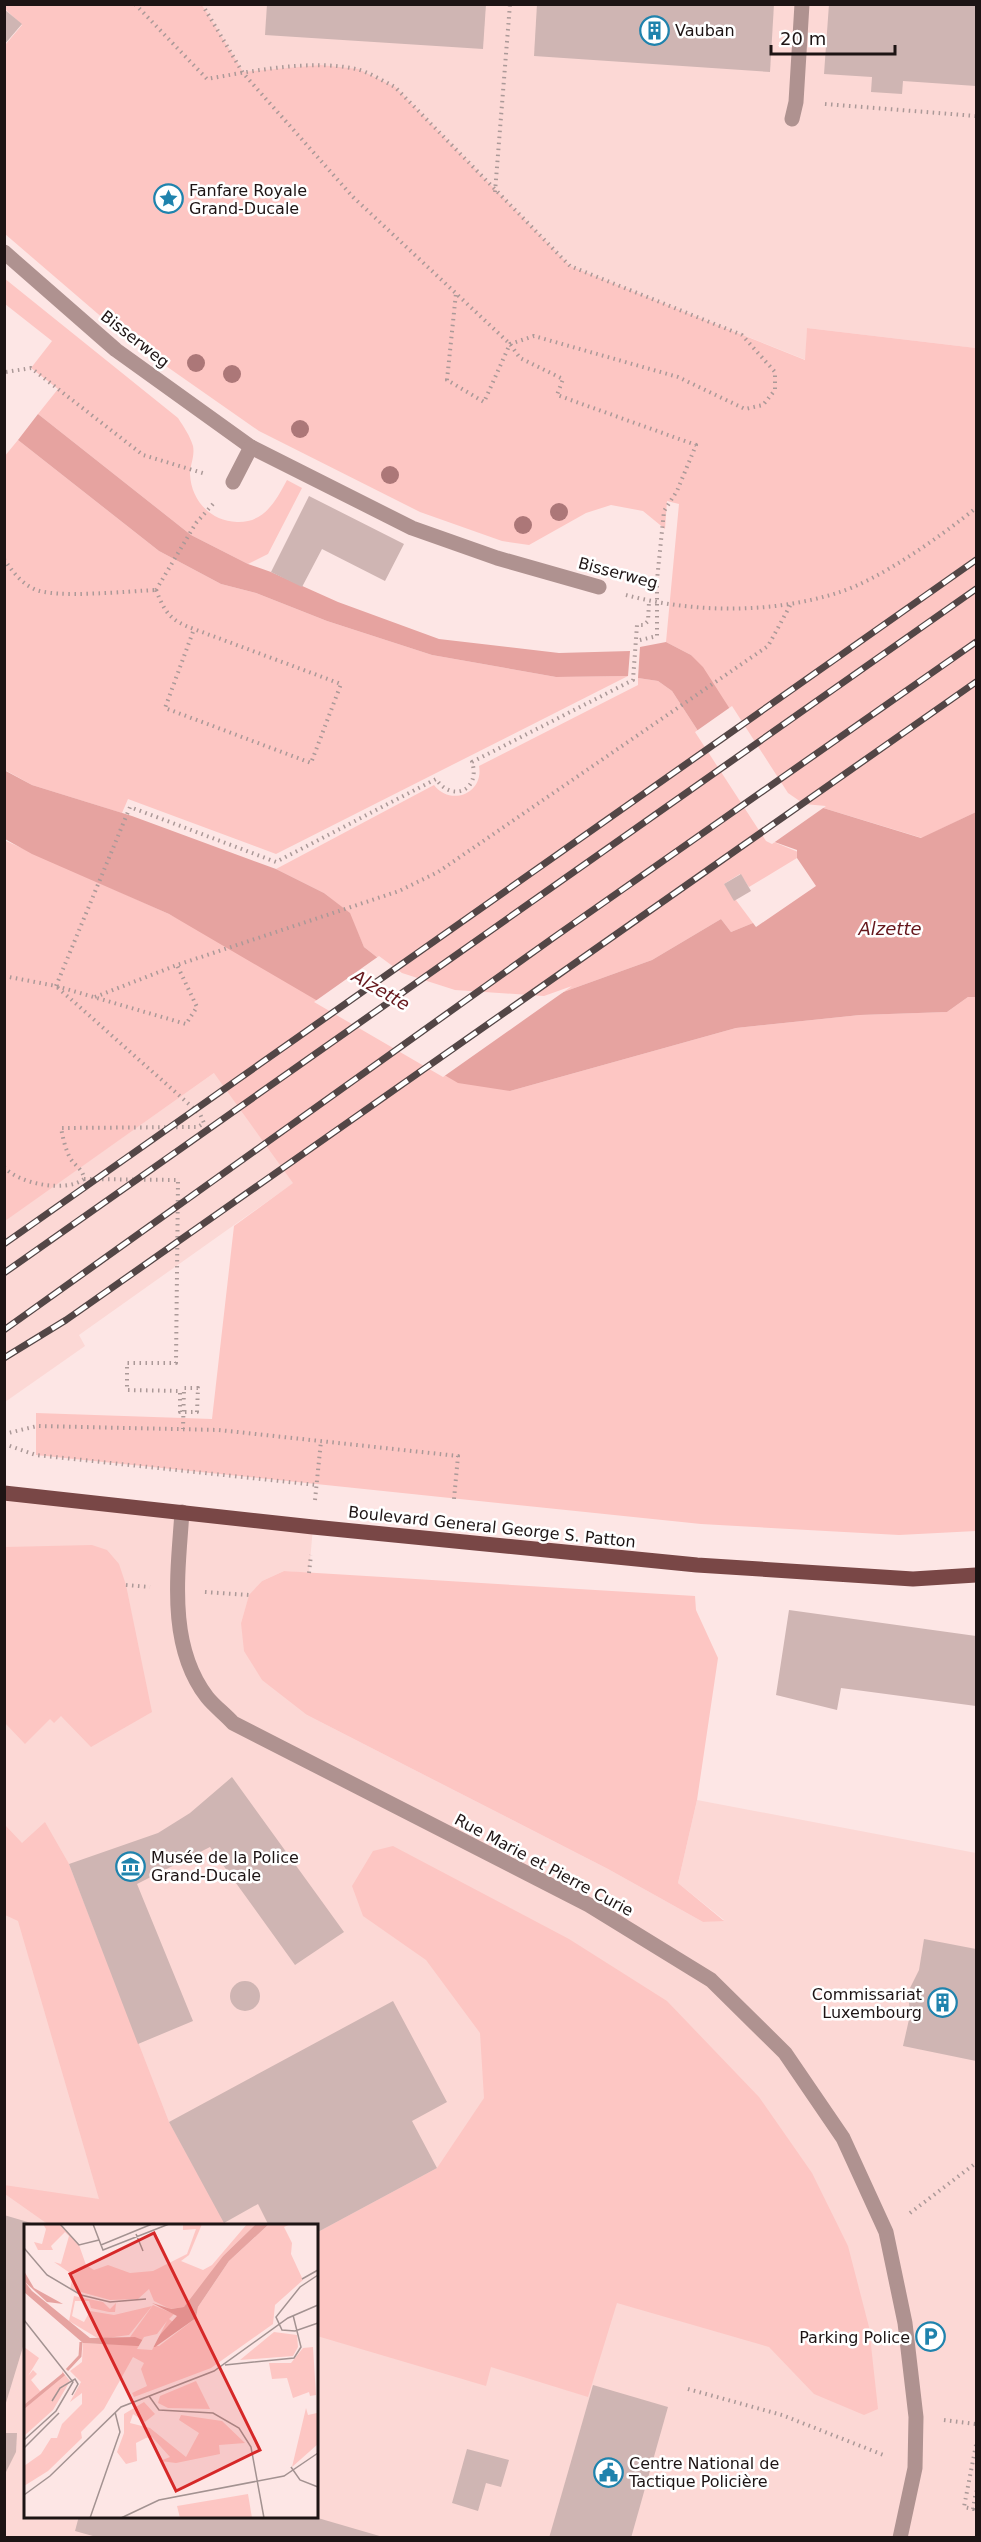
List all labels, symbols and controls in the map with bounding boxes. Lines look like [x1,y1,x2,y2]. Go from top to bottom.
building icon: Vauban [638,14,670,46]
scale bar [771,18,896,56]
place label: Vauban [675,21,735,40]
text: 20 m [780,28,826,49]
place label: Fanfare Royale Grand-Ducale [189,181,307,218]
place icon: Fanfare Royale Grand-Ducale [152,183,184,215]
street label: Bisserweg [97,306,173,372]
street label: Bisserweg [576,553,660,593]
water label: Alzette [857,918,922,939]
water label: Alzette [348,965,414,1015]
street label: Boulevard General George S. Patton [347,1502,637,1552]
street label: Rue Marie et Pierre Curie [451,1810,637,1920]
place label: Musée de la Police Grand-Ducale [151,1848,299,1885]
museum icon: Musée de la Police Grand-Ducale [114,1850,146,1882]
place label: Commissariat Luxembourg [812,1985,922,2022]
building icon: Commissariat Luxembourg [927,1987,959,2019]
inset map [24,2224,318,2518]
parking icon: Parking Police [915,2321,947,2353]
place label: Parking Police [799,2328,910,2347]
place label: Centre National de Tactique Policière [628,2454,779,2491]
public building icon: Centre National de Tactique Policière [592,2456,624,2488]

